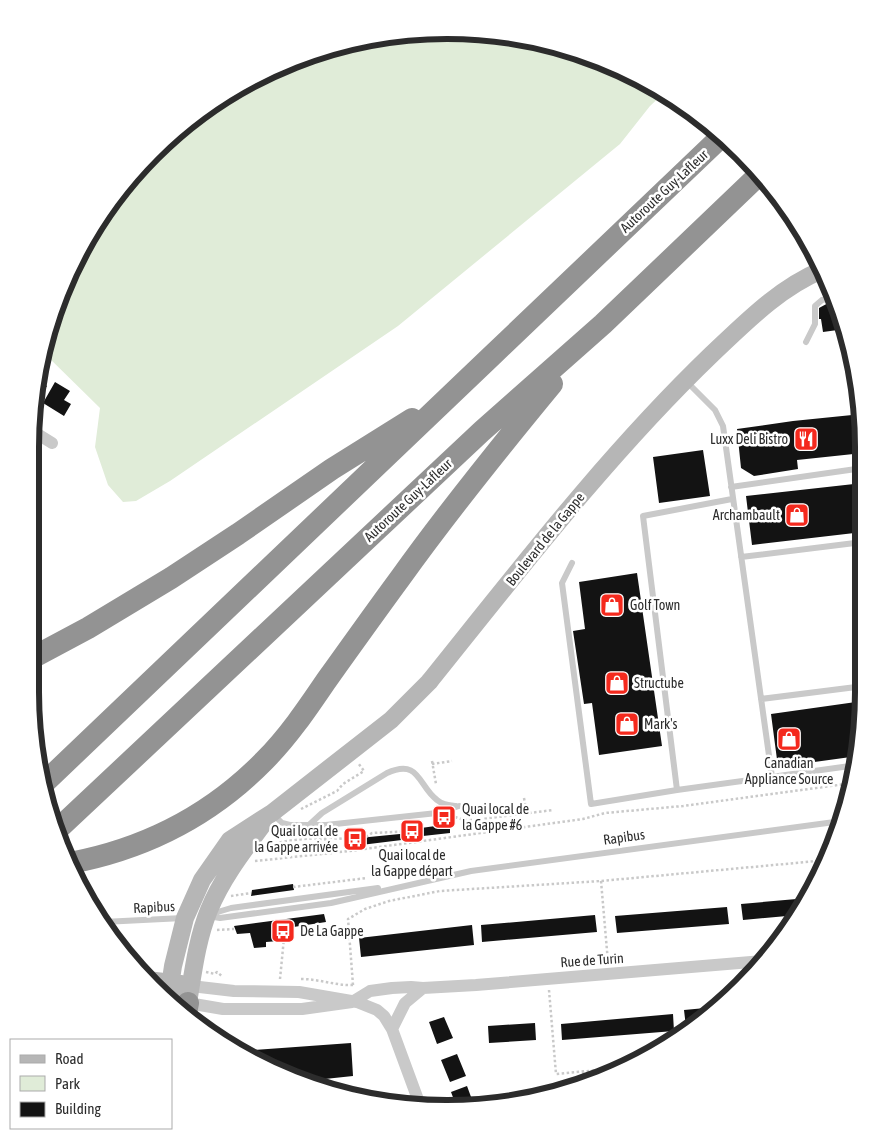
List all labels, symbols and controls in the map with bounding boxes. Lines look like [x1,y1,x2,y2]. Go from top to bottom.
street label: Autoroute Guy-Lafleur [617,146,712,236]
restaurant icon: Luxx Deli Bistro [793,426,819,452]
place label: Luxx Deli Bistro [710,431,788,447]
street label: Autoroute Guy-Lafleur [361,455,456,545]
street label: Boulevard de la Gappe [503,489,587,589]
shop icon: Archambault [784,502,810,528]
place label: Archambault [713,507,780,523]
shop icon: Golf Town [599,592,625,618]
place label: Golf Town [630,597,680,613]
shop icon: Structube [604,670,630,696]
place label: Structube [634,675,684,691]
shop icon: Mark's [614,711,640,737]
place label: Mark's [644,716,677,732]
shop icon: Canadian Appliance Source [776,726,802,752]
place label: Canadian Appliance Source [745,755,833,787]
place label: Quai local de la Gappe #6 [462,801,529,833]
bus stop icon: Quai local de la Gappe #6 [431,804,457,830]
bus stop icon: Quai local de la Gappe départ [399,818,425,844]
place label: Quai local de la Gappe arrivée [254,823,338,855]
bus stop icon: Quai local de la Gappe arrivée [342,826,368,852]
street label: Rapibus [602,826,646,848]
place label: Quai local de la Gappe départ [371,847,453,879]
street label: Rapibus [133,898,175,916]
bus stop icon: De La Gappe [270,918,296,944]
place label: De La Gappe [300,923,364,939]
street label: Rue de Turin [560,950,624,970]
legend [10,1039,172,1129]
text: Road [55,1050,84,1067]
text: Park [55,1075,80,1092]
text: Building [55,1100,101,1117]

